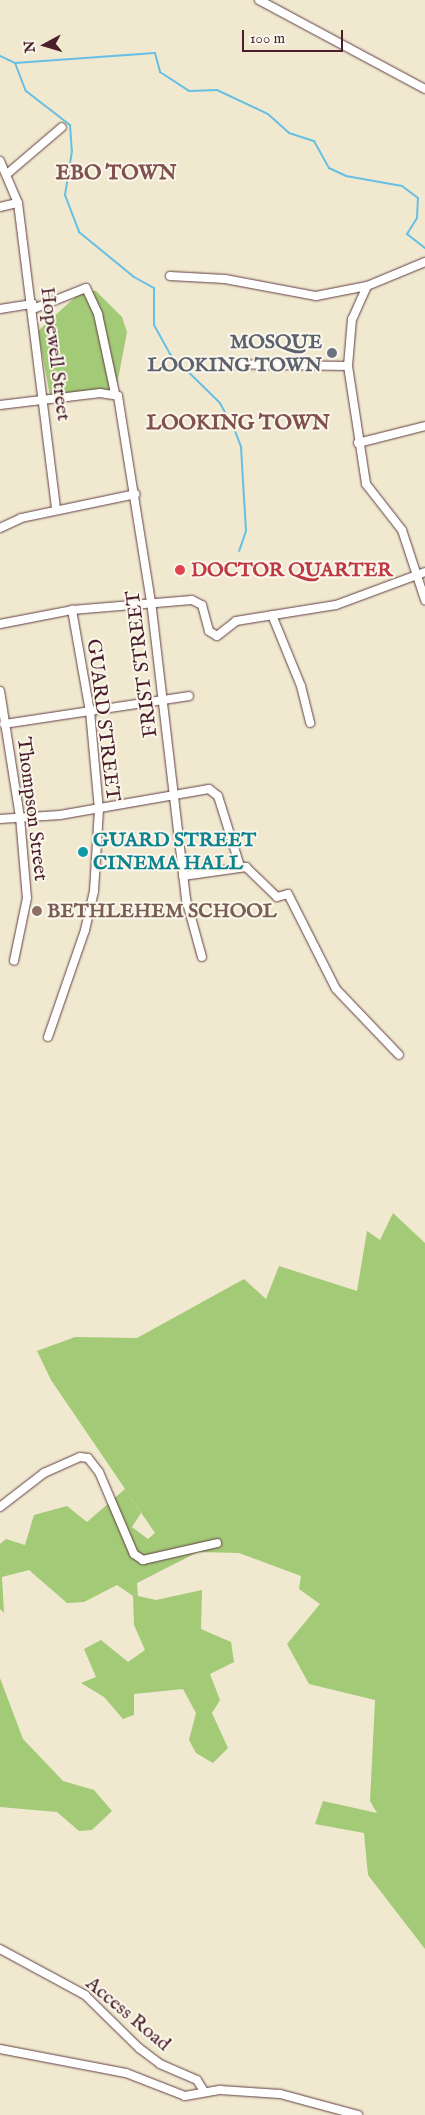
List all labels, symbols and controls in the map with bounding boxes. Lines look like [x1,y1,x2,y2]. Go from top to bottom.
north arrow [20,20,70,70]
scale bar [245,20,346,52]
text: 100 m [250,29,285,48]
text: N [20,40,40,54]
district label: EBO TOWN [55,161,177,187]
street label: Hopewell Street [35,286,75,422]
place label: MOSQUE LOOKING TOWN [147,330,322,377]
marker: MOSQUE LOOKING TOWN [326,347,338,359]
district label: LOOKING TOWN [146,411,330,437]
place label: DOCTOR QUARTER [191,558,392,582]
marker: DOCTOR QUARTER [173,563,187,577]
street label: FRIST STREET [121,589,163,739]
street label: GUARD STREET [81,638,125,802]
street label: Thompson Street [11,736,53,882]
place label: GUARD STREET CINEMA HALL [93,828,256,875]
marker: GUARD STREET CINEMA HALL [77,846,89,858]
place label: BETHLEHEM SCHOOL [47,899,277,923]
marker: BETHLEHEM SCHOOL [31,905,43,917]
street label: Access Road [81,1972,175,2056]

